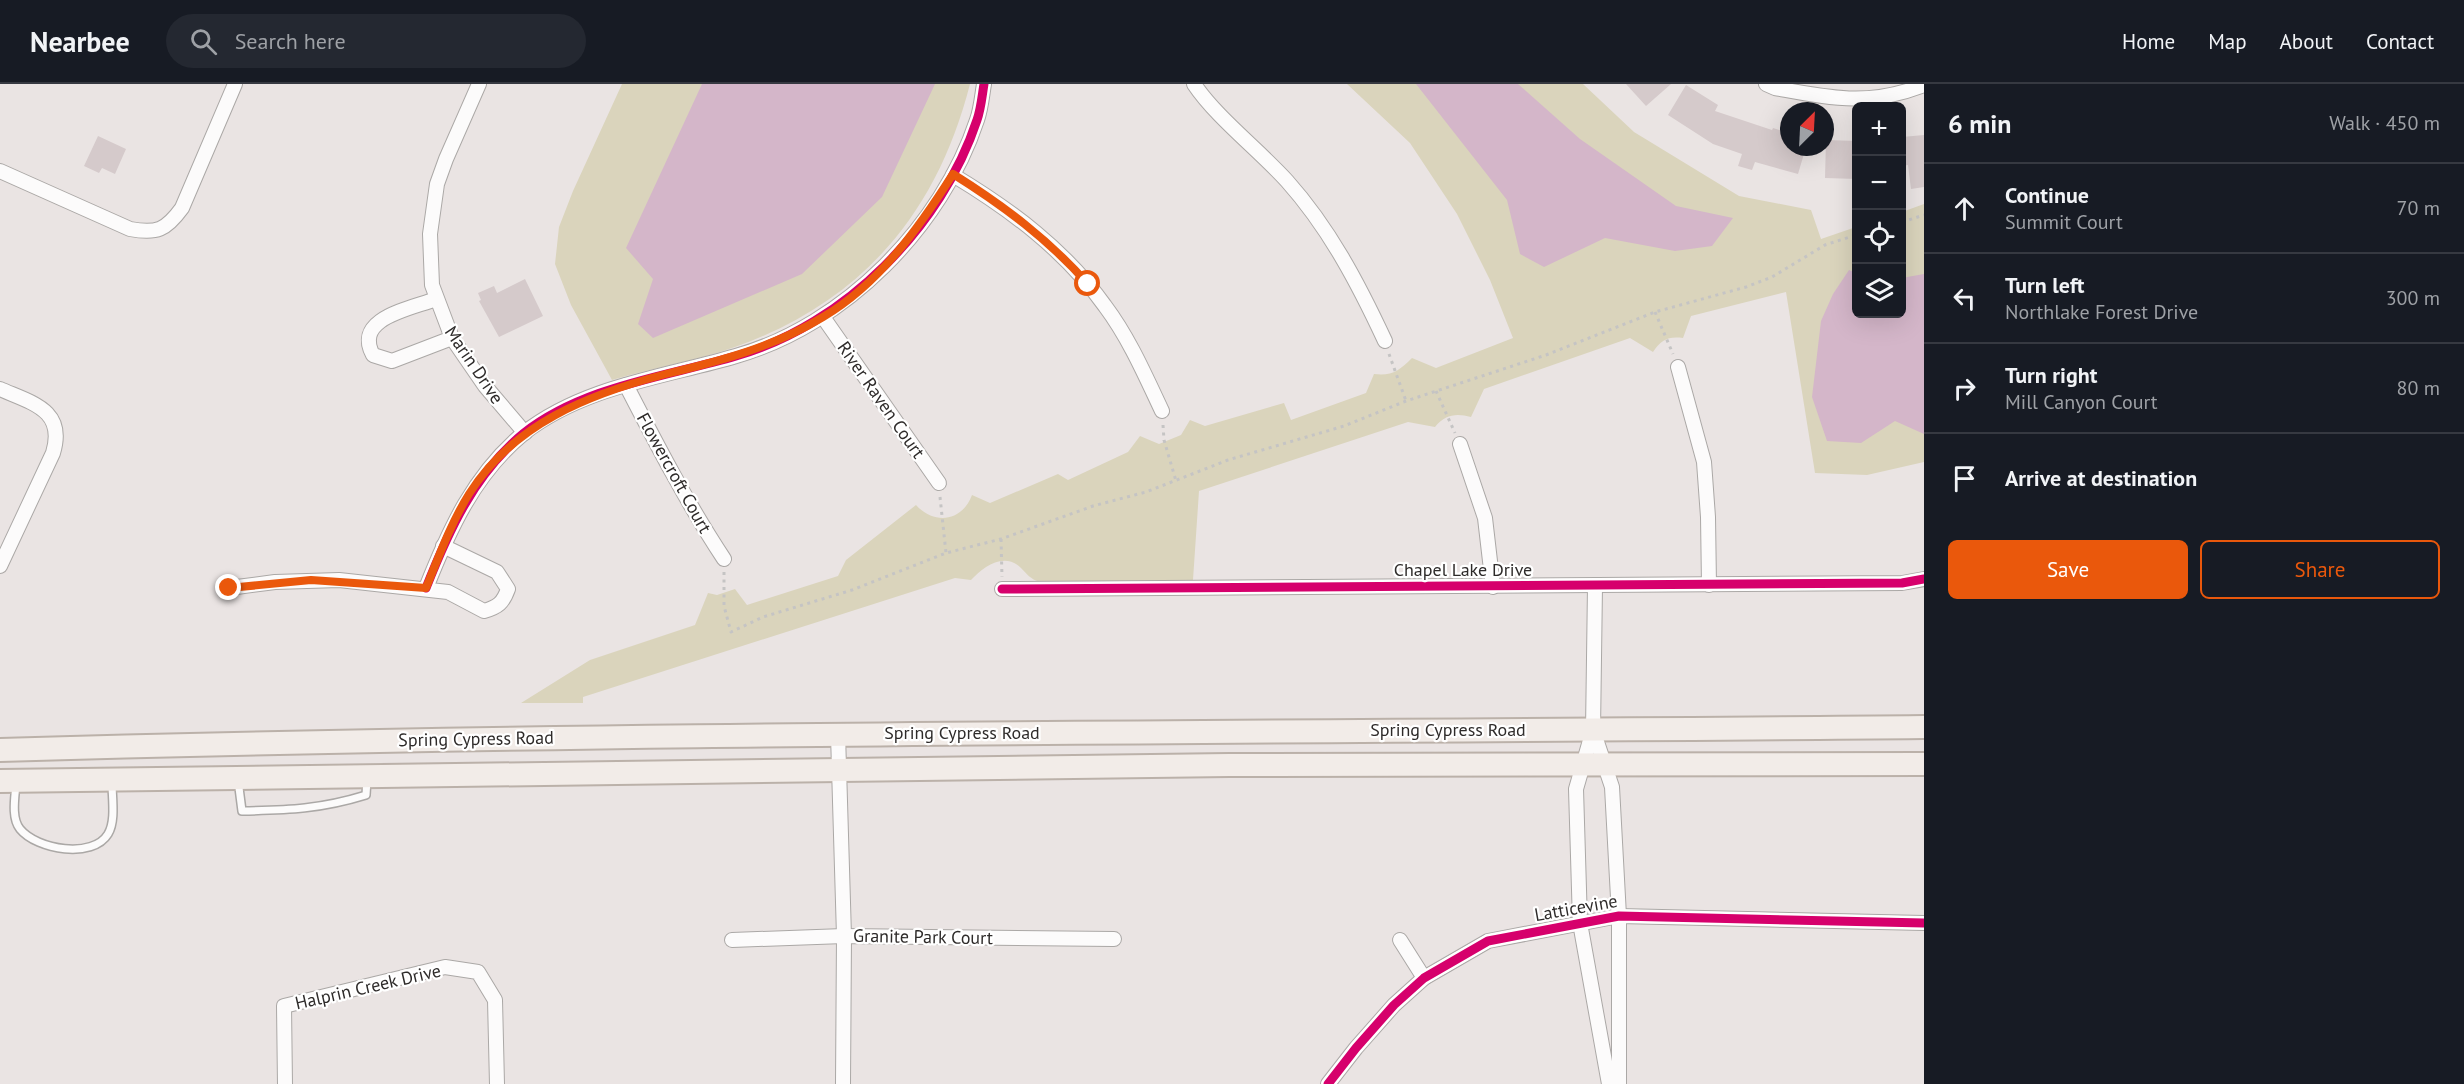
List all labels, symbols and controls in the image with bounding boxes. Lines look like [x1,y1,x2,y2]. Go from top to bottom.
search box [166,14,586,68]
text: Nearbee [30,23,130,60]
icon: search [187,25,220,58]
text: Search here [235,27,346,55]
text: Home [2122,28,2175,55]
text: Map [2208,28,2247,55]
text: About [2280,28,2333,55]
text: Contact [2366,28,2434,55]
north arrow [1780,102,1834,156]
map controls [1852,102,1906,318]
button: + [1852,102,1906,156]
text: 6 min [1948,107,2011,140]
text: Walk · 450 m [2329,110,2440,136]
button: − [1852,156,1906,210]
text: Continue [2005,181,2089,209]
icon: ahead [1948,192,1981,225]
text: 70 m [2397,195,2440,221]
text: Summit Court [2005,209,2123,235]
button: locate [1852,210,1906,264]
button: layers [1852,264,1906,318]
route start [1074,270,1100,296]
text: Turn left [2005,271,2085,299]
icon: left [1948,282,1981,315]
text: 300 m [2386,285,2440,311]
text: Northlake Forest Drive [2005,299,2198,325]
street label: Marin Drive [440,321,509,408]
street label: River Raven Court [833,337,930,463]
text: Turn right [2005,361,2097,389]
icon: right [1948,372,1981,405]
text: 80 m [2397,375,2440,401]
text: Mill Canyon Court [2005,389,2158,415]
street label: Flowercroft Court [632,409,717,537]
icon: arrive [1948,462,1981,495]
text: Arrive at destination [2005,464,2197,492]
button: Save [1948,540,2188,599]
button: Share [2200,540,2440,599]
street label: Chapel Lake Drive [1394,558,1532,581]
route end [215,574,241,600]
street label: Spring Cypress Road [1370,718,1526,741]
street label: Spring Cypress Road [884,721,1040,744]
street label: Spring Cypress Road [398,726,554,751]
street label: Latticevine [1533,889,1619,926]
street label: Granite Park Court [853,924,993,949]
street label: Halprin Creek Drive [293,959,443,1014]

